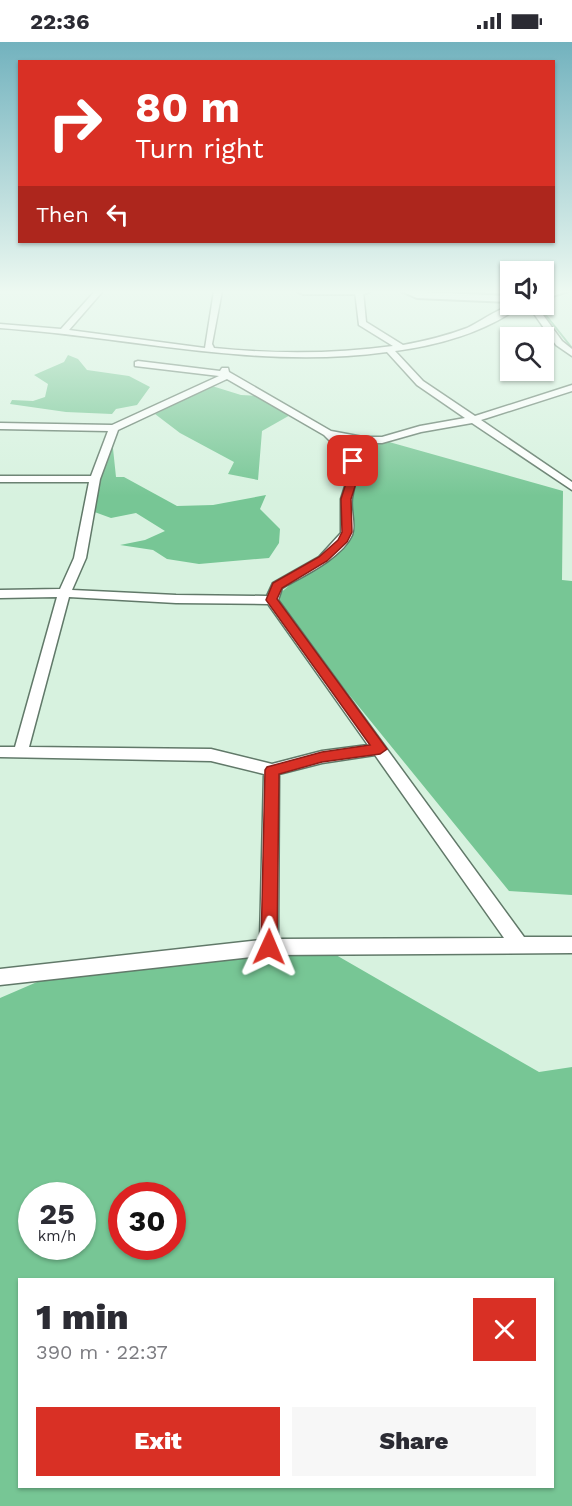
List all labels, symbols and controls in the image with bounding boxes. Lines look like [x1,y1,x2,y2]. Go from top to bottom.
text: 22:36 [30,9,89,34]
text: 80 m [135,83,240,132]
icon: right [36,84,114,162]
text: Turn right [135,133,264,165]
icon: left [101,198,134,231]
text: Then [36,202,89,227]
map controls [500,261,554,381]
button: sound [500,261,554,315]
button: search [500,327,554,381]
pin [327,435,378,486]
icon: arrive [336,444,369,477]
position arrow [237,915,301,979]
speed limit sign: 30 [108,1182,186,1260]
text: 25 [39,1196,75,1231]
text: km/h [38,1227,76,1245]
text: 1 min [36,1296,129,1338]
button: close [473,1298,536,1361]
text: 390 m · 22:37 [36,1340,168,1364]
button: Exit [36,1407,280,1476]
button: Share [292,1407,536,1476]

